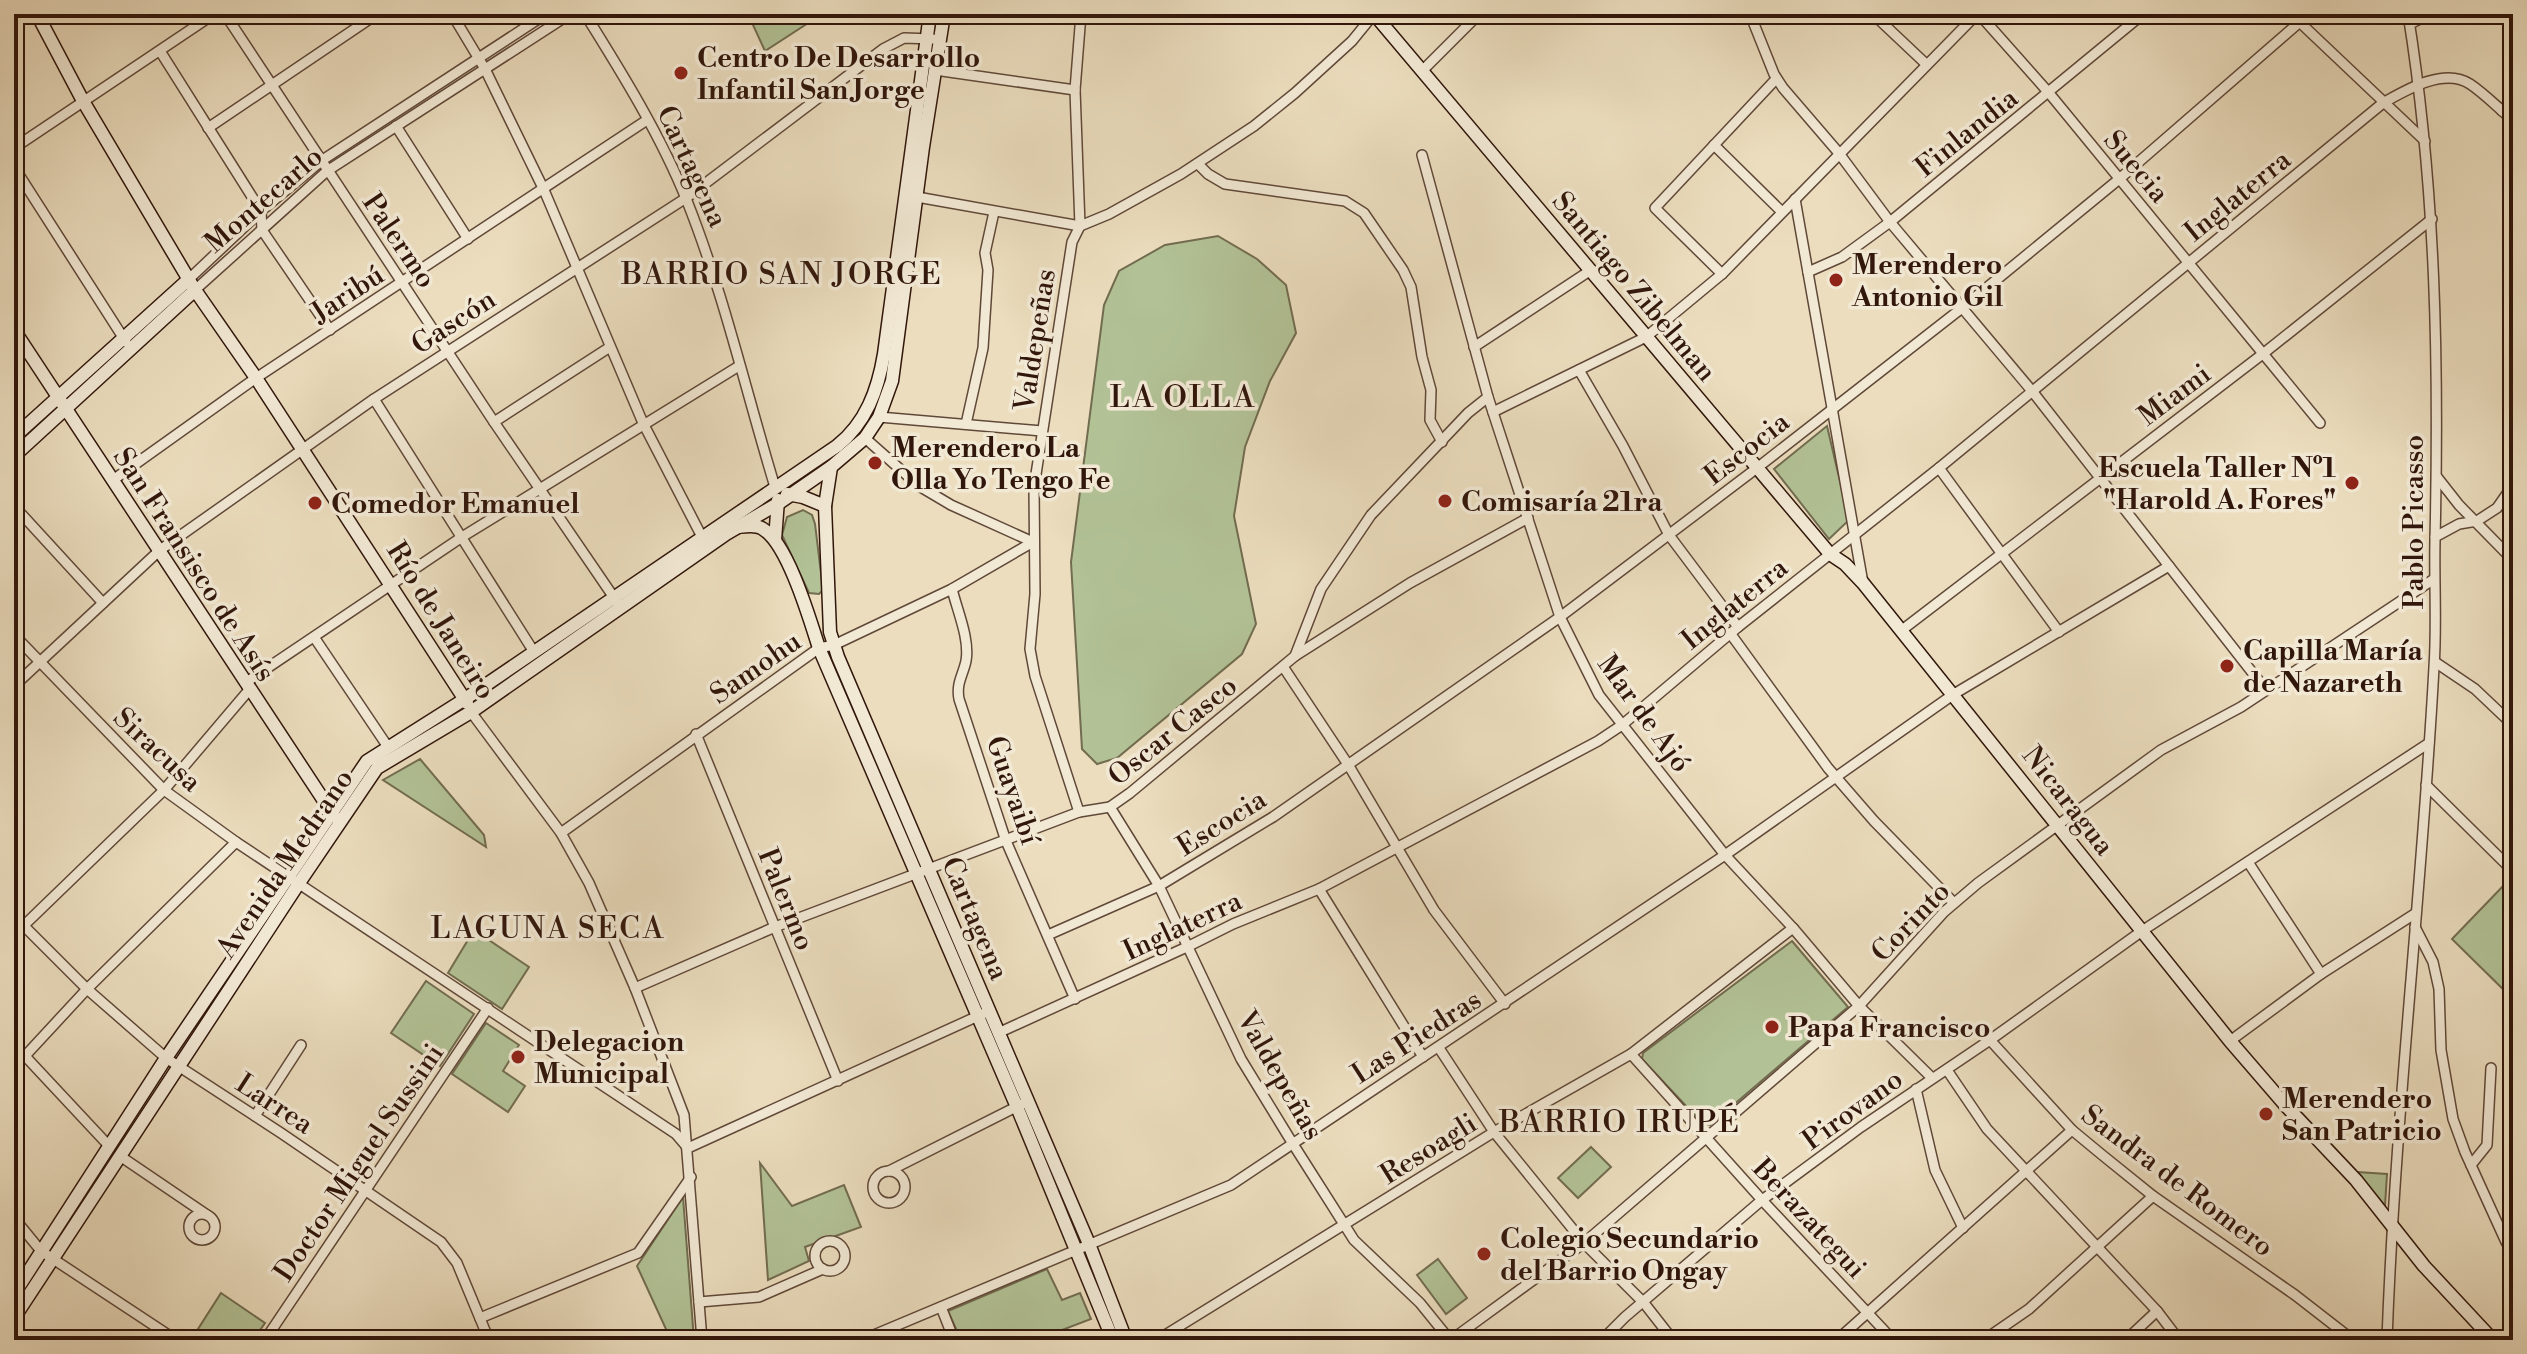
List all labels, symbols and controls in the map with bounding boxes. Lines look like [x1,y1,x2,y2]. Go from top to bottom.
place label: Centro De Desarrollo Infantil San Jorge [697,41,980,108]
marker: Centro De Desarrollo Infantil San Jorge [672,64,690,82]
street label: Finlandia [1908,81,2026,185]
street label: Cartagena [648,100,735,234]
street label: Suecia [2096,124,2177,211]
street label: Montecarlo [198,139,330,261]
street label: Inglaterra [2178,142,2299,250]
street label: Santiago Zibelman [1544,185,1724,389]
street label: Palermo [354,187,443,295]
place label: Merendero Antonio Gil [1851,248,2003,315]
district label: BARRIO SAN JORGE [620,256,943,294]
street label: Jaribú [304,258,391,331]
street label: Valdepeñas [1007,267,1064,415]
marker: Merendero Antonio Gil [1827,271,1845,289]
street label: Gascón [405,282,503,362]
street label: Miami [2132,357,2218,434]
district label: LA OLLA [1110,379,1256,417]
street label: Escocia [1697,404,1797,493]
place label: Merendero La Olla Yo Tengo Fe [891,431,1111,498]
street label: Pablo Picasso [2397,435,2432,609]
street label: San Fransisco de Asís [105,441,282,688]
place label: Escuela Taller Nº1 "Harold A. Fores" [2098,451,2337,518]
marker: Merendero La Olla Yo Tengo Fe [866,454,884,472]
marker: Escuela Taller Nº1 "Harold A. Fores" [2343,474,2361,492]
place label: Comisaría 21ra [1461,485,1663,520]
place label: Comedor Emanuel [331,487,579,522]
marker: Comisaría 21ra [1436,492,1454,510]
marker: Comedor Emanuel [306,494,324,512]
street label: Río de Janeiro [378,535,503,706]
street label: Inglaterra [1675,550,1796,658]
street label: Samohu [704,624,808,712]
place label: Capilla María de Nazareth [2243,634,2423,701]
street label: Mar de Ajó [1589,648,1698,779]
marker: Capilla María de Nazareth [2218,657,2236,675]
street label: Oscar Casco [1101,669,1245,794]
street label: Siracusa [106,700,209,800]
street label: Guayaibí [978,732,1048,851]
street label: Nicaragua [2014,739,2122,863]
street label: Avenida Medrano [208,763,361,966]
street label: Escocia [1171,782,1274,864]
street label: Palermo [749,843,822,956]
street label: Cartagena [933,852,1016,986]
street label: Corinto [1864,874,1958,970]
street label: Inglaterra [1118,883,1248,969]
district label: LAGUNA SECA [431,910,665,948]
street label: Las Piedras [1345,982,1488,1092]
street label: Valdepeñas [1228,1004,1331,1147]
place label: Papa Francisco [1788,1011,1990,1046]
marker: Papa Francisco [1763,1018,1781,1036]
place label: Delegacion Municipal [534,1025,684,1092]
street label: Doctor Miguel Sussini [267,1037,452,1288]
marker: Delegacion Municipal [509,1048,527,1066]
street label: Pirovano [1796,1062,1910,1158]
street label: Larrea [229,1066,320,1143]
place label: Merendero San Patricio [2282,1082,2442,1149]
street label: Sandra de Romero [2074,1098,2280,1265]
district label: BARRIO IRUPÉ [1498,1102,1741,1142]
marker: Merendero San Patricio [2257,1105,2275,1123]
street label: Resoagli [1374,1106,1484,1193]
street label: Berazategui [1744,1151,1873,1286]
place label: Colegio Secundario del Barrio Ongay [1500,1222,1759,1289]
marker: Colegio Secundario del Barrio Ongay [1475,1245,1493,1263]

